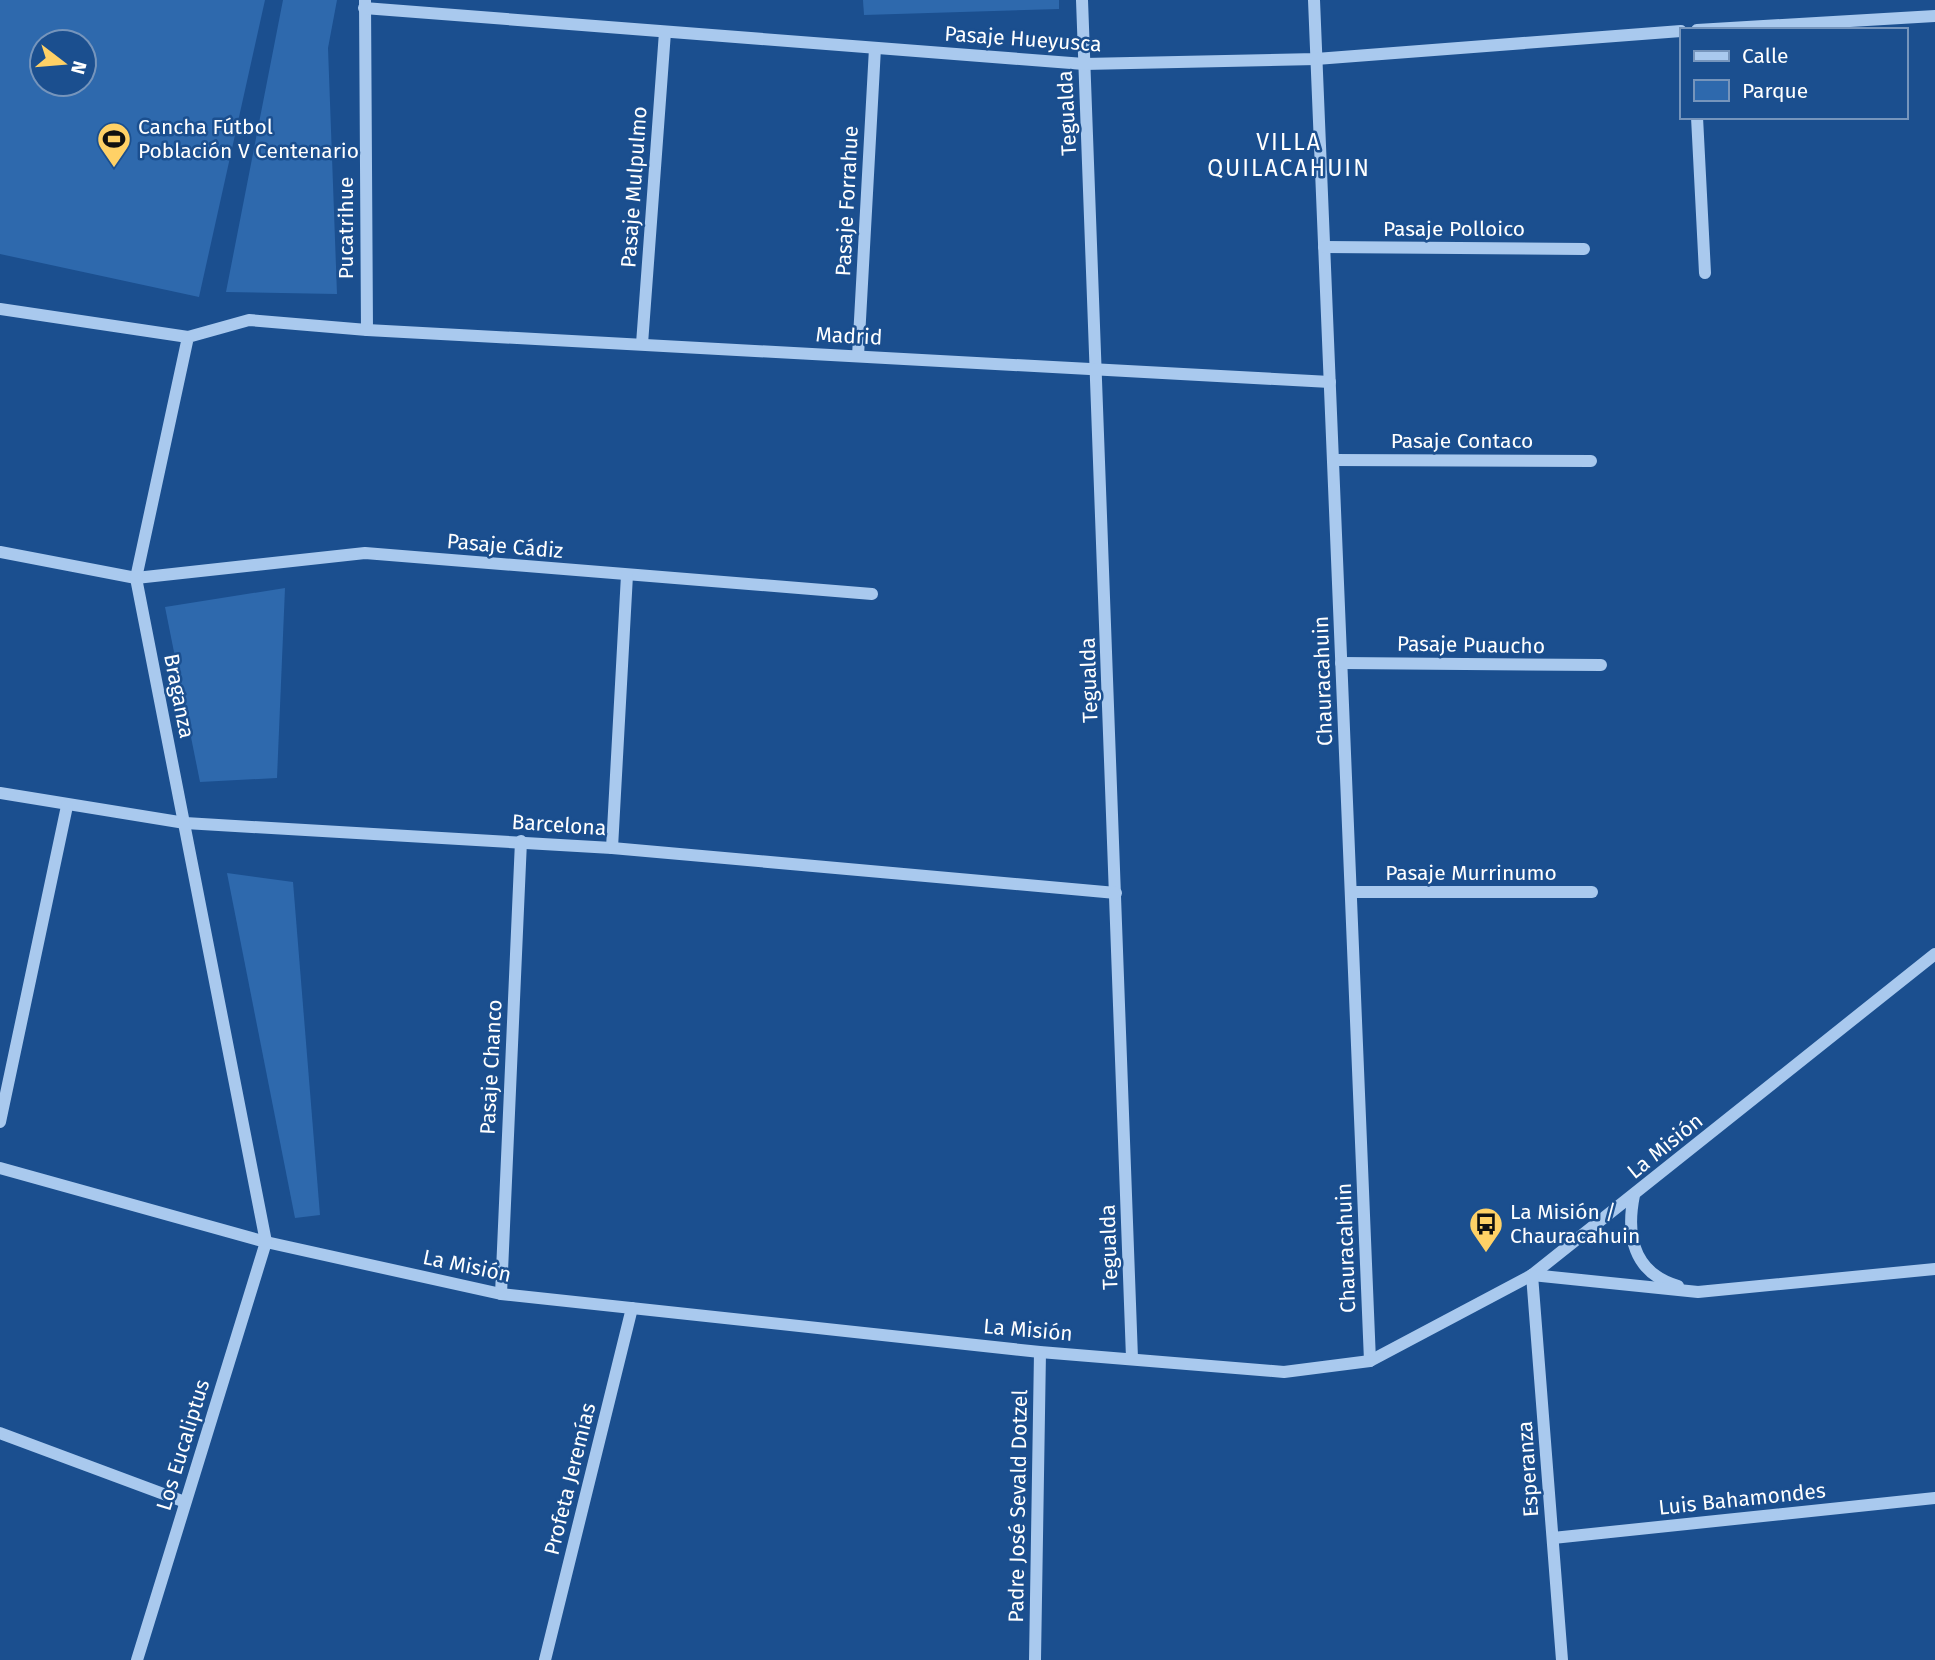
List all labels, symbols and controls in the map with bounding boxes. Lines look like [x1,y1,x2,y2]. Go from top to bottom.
street label: Pasaje Hueyusca [944,21,1102,57]
north arrow [28,28,98,98]
legend [1680,28,1907,119]
text: Calle [1742,43,1788,69]
text: N [66,58,92,77]
street label: Tegualda [1052,70,1082,156]
text: Parque [1742,78,1808,104]
street label: Pasaje Mulpulmo [615,105,653,269]
place label: Cancha Fútbol Población V Centenario [138,114,359,164]
sports icon: Cancha Fútbol Población V Centenario [95,120,133,169]
street label: Pasaje Forrahue [830,125,864,277]
district label: VILLA QUILACAHUIN [1207,128,1371,182]
street label: Pucatrihue [333,177,359,279]
street label: Pasaje Polloico [1383,216,1525,242]
street label: Madrid [815,321,883,351]
street label: Pasaje Contaco [1391,428,1533,454]
street label: Pasaje Cádiz [446,528,564,564]
street label: Chauracahuin [1308,615,1338,747]
street label: Pasaje Puaucho [1397,631,1545,659]
street label: Tegualda [1075,637,1103,723]
street label: Braganza [158,651,200,741]
street label: Barcelona [511,809,607,841]
street label: Pasaje Murrinumo [1385,860,1557,886]
street label: Pasaje Chanco [474,999,508,1135]
street label: La Misión [1622,1108,1708,1184]
street label: Chauracahuin [1331,1182,1361,1314]
place label: La Misión / Chauracahuin [1510,1199,1640,1249]
street label: Tegualda [1095,1204,1123,1290]
bus stop icon: La Misión / Chauracahuin [1467,1205,1505,1254]
street label: La Misión [420,1244,514,1288]
street label: La Misión [982,1313,1074,1347]
street label: Los Eucaliptus [151,1376,215,1514]
street label: Padre José Sevald Dotzel [1003,1389,1033,1623]
street label: Profeta Jeremías [539,1400,602,1558]
street label: Esperanza [1512,1420,1544,1518]
street label: Luis Bahamondes [1657,1477,1827,1521]

